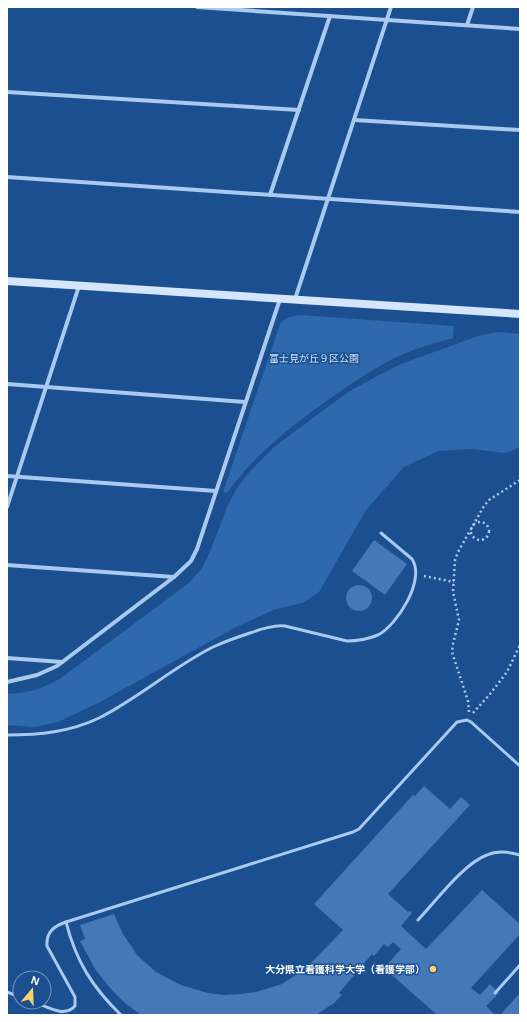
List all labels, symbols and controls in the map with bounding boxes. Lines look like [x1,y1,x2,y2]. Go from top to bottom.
park label: 富士見が丘９区公園 [269,353,359,364]
place label: 大分県立看護科学大学（看護学部） [265,964,425,975]
marker: 大分県立看護科学大学（看護学部） [428,964,438,974]
north arrow [12,970,52,1010]
text: N [30,974,41,988]

